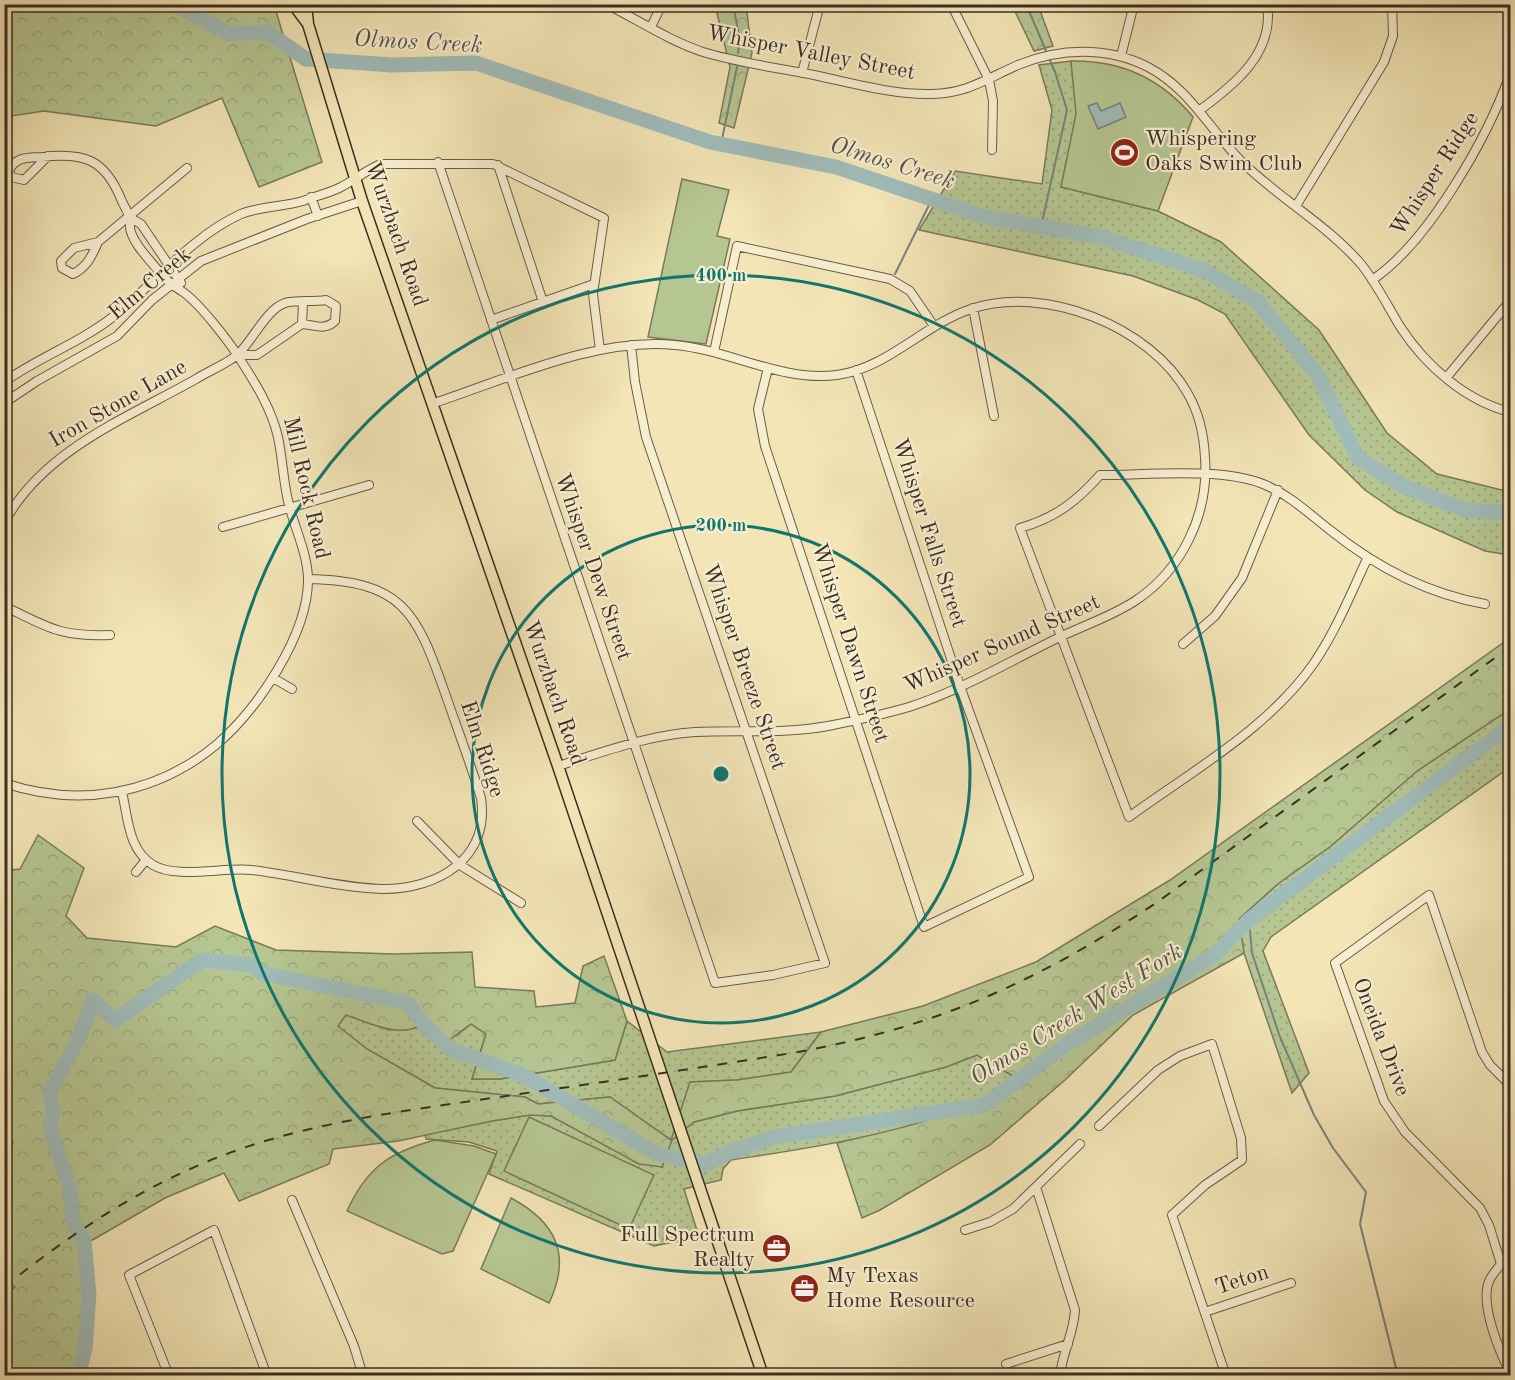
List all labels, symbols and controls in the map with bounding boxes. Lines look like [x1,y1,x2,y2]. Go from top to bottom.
street label: Whisper Valley Street [705,22,917,84]
water label: Olmos Creek [353,28,483,58]
street label: Whisper Ridge [1387,108,1483,240]
place label: Whispering Oaks Swim Club [1145,128,1302,175]
water label: Olmos Creek [827,134,957,194]
sports icon: Whispering Oaks Swim Club [1108,136,1140,168]
street label: Wurzbach Road [361,159,431,309]
street label: Elm Creek [105,243,195,325]
text: 400 m [696,267,746,285]
street label: Iron Stone Lane [46,356,190,452]
street label: Mill Rock Road [279,415,333,561]
street label: Whisper Falls Street [888,436,970,630]
street label: Whisper Dew Street [551,471,635,663]
text: 200 m [696,517,746,535]
street label: Whisper Dawn Street [807,540,893,746]
street label: Whisper Breeze Street [698,561,790,773]
street label: Whisper Sound Street [901,591,1103,697]
street label: Wurzbach Road [519,618,589,768]
street label: Elm Ridge [456,698,508,800]
centre of rings [711,764,731,784]
water label: Olmos Creek West Fork [967,940,1187,1090]
street label: Oneida Drive [1348,975,1414,1099]
place label: Full Spectrum Realty [620,1224,755,1271]
office icon: Full Spectrum Realty [760,1232,792,1264]
street label: Teton [1213,1261,1272,1299]
place label: My Texas Home Resource [826,1265,975,1312]
office icon: My Texas Home Resource [789,1273,821,1305]

